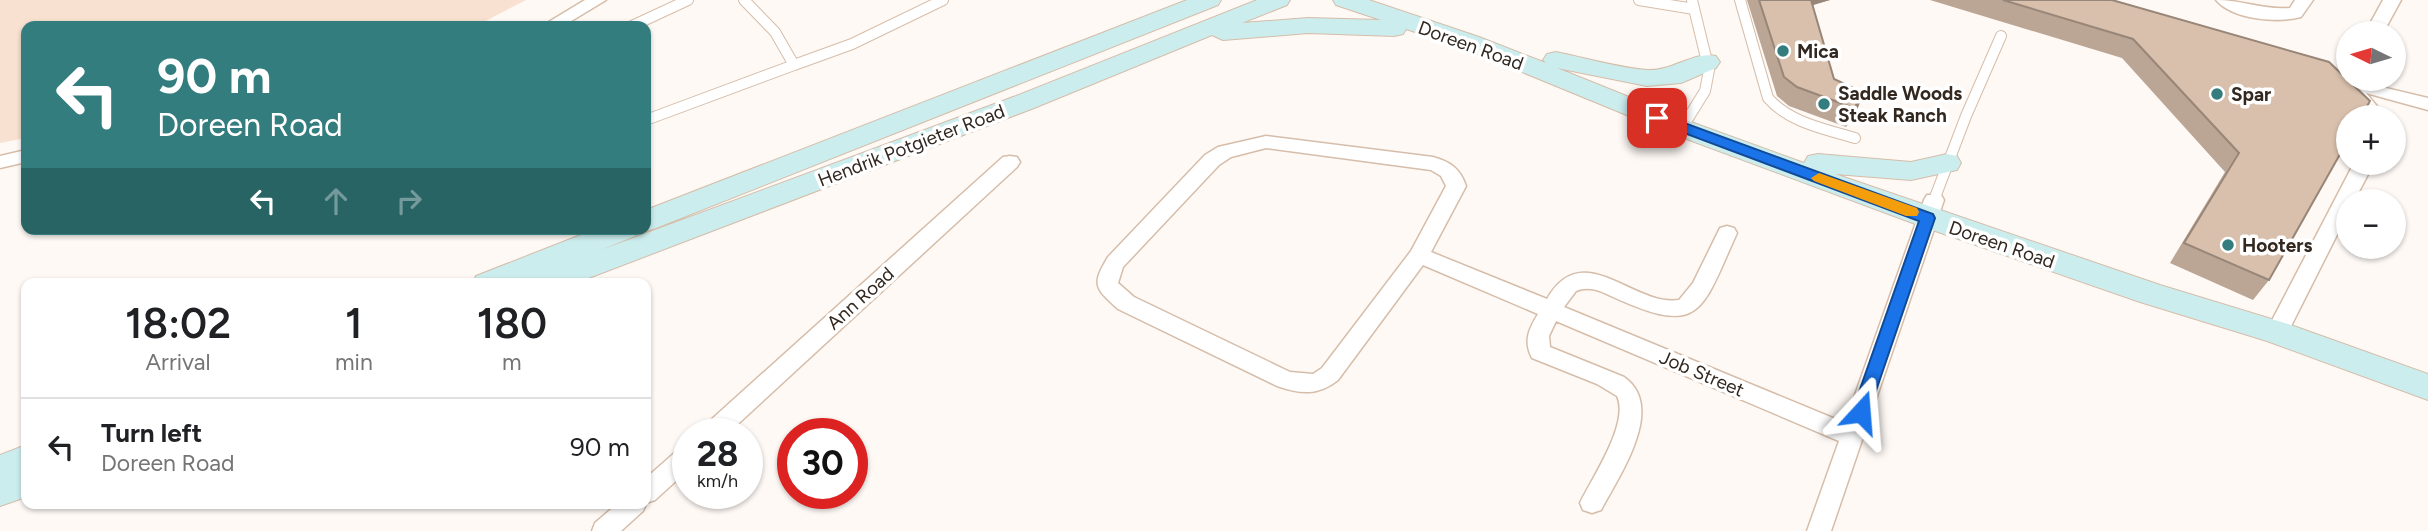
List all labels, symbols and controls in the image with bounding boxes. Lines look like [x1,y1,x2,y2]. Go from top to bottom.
street label: Doreen Road [1415,16,1527,75]
north arrow [2336,21,2406,91]
map controls [2336,21,2406,259]
place label: Mica [1797,40,1839,63]
marker: Mica [1775,43,1791,59]
text: 90 m [157,46,272,105]
icon: left [42,49,133,140]
place label: Saddle Woods Steak Ranch [1838,82,1962,127]
place label: Spar [2231,83,2271,106]
marker: Spar [2209,86,2225,102]
pin [1627,88,1687,148]
marker: Saddle Woods Steak Ranch [1816,96,1832,112]
street label: Hendrik Potgieter Road [814,99,1008,192]
icon: arrive [1638,99,1676,137]
button: + [2336,105,2406,175]
text: Doreen Road [157,106,343,144]
icon: left [244,182,282,220]
icon: ahead [317,182,355,220]
icon: right [390,182,428,220]
button: − [2336,189,2406,259]
street label: Doreen Road [1946,216,2058,273]
place label: Hooters [2242,234,2313,257]
marker: Hooters [2220,237,2236,253]
street label: Ann Road [822,262,899,335]
text: 18:02 [125,298,231,349]
text: 1 [345,298,363,349]
text: 180 [477,298,547,349]
street label: Job Street [1656,345,1748,402]
text: Arrival [146,348,210,376]
text: min [335,348,373,376]
text: m [502,348,522,376]
position arrow [1824,375,1898,449]
text: Turn left [101,417,202,449]
speed limit sign: 30 [777,418,868,509]
icon: left [42,428,80,466]
text: 90 m [570,431,630,463]
text: 28 [697,433,738,475]
text: Doreen Road [101,449,235,477]
text: km/h [697,470,738,492]

